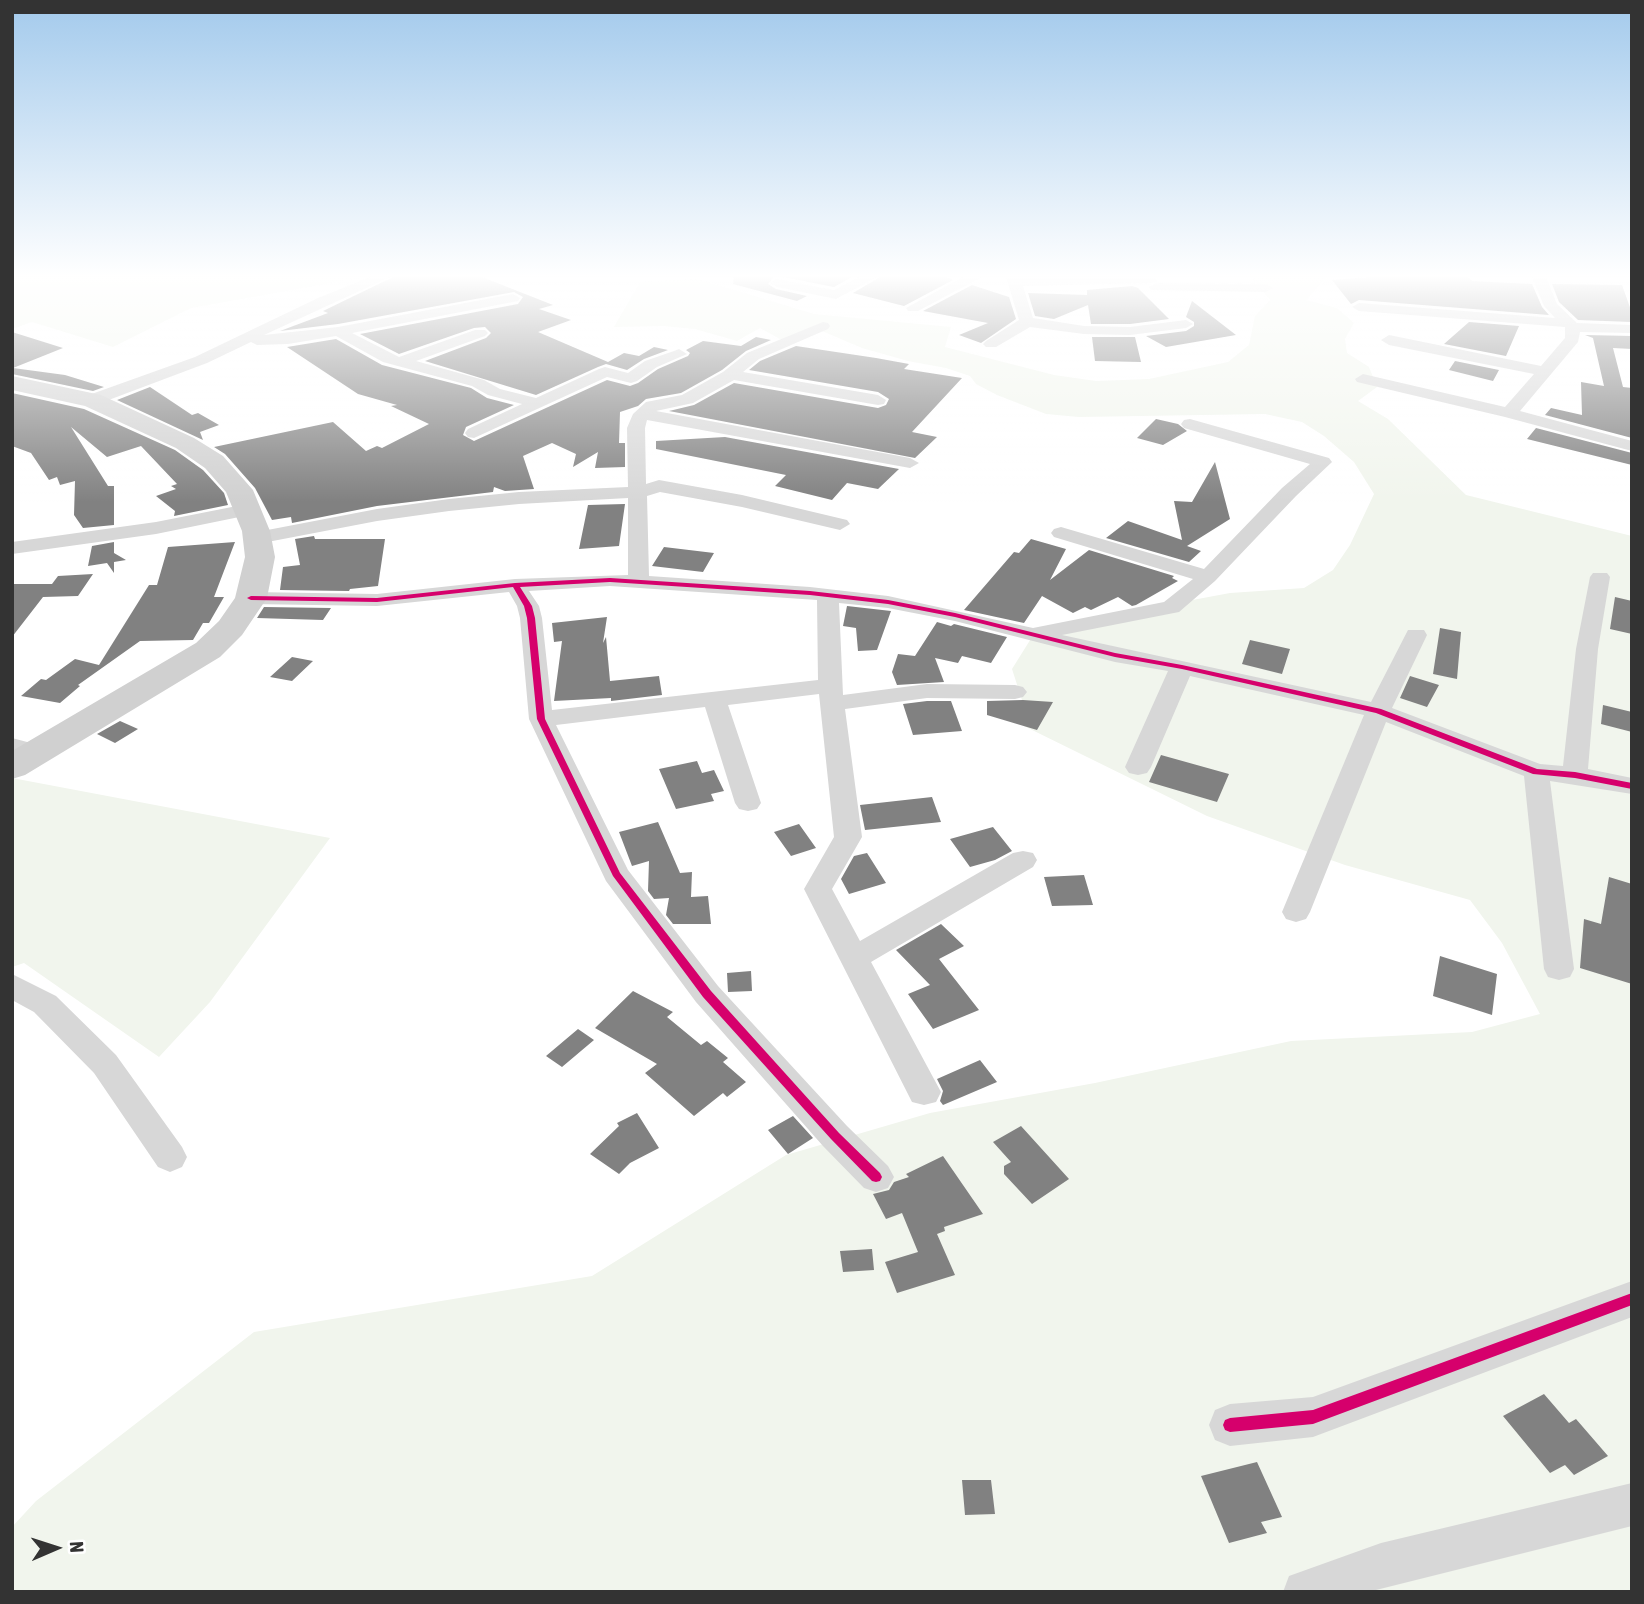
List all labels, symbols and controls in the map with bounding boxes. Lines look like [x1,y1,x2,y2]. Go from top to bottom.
north arrow [21,1513,91,1583]
text: N [66,1541,88,1553]

